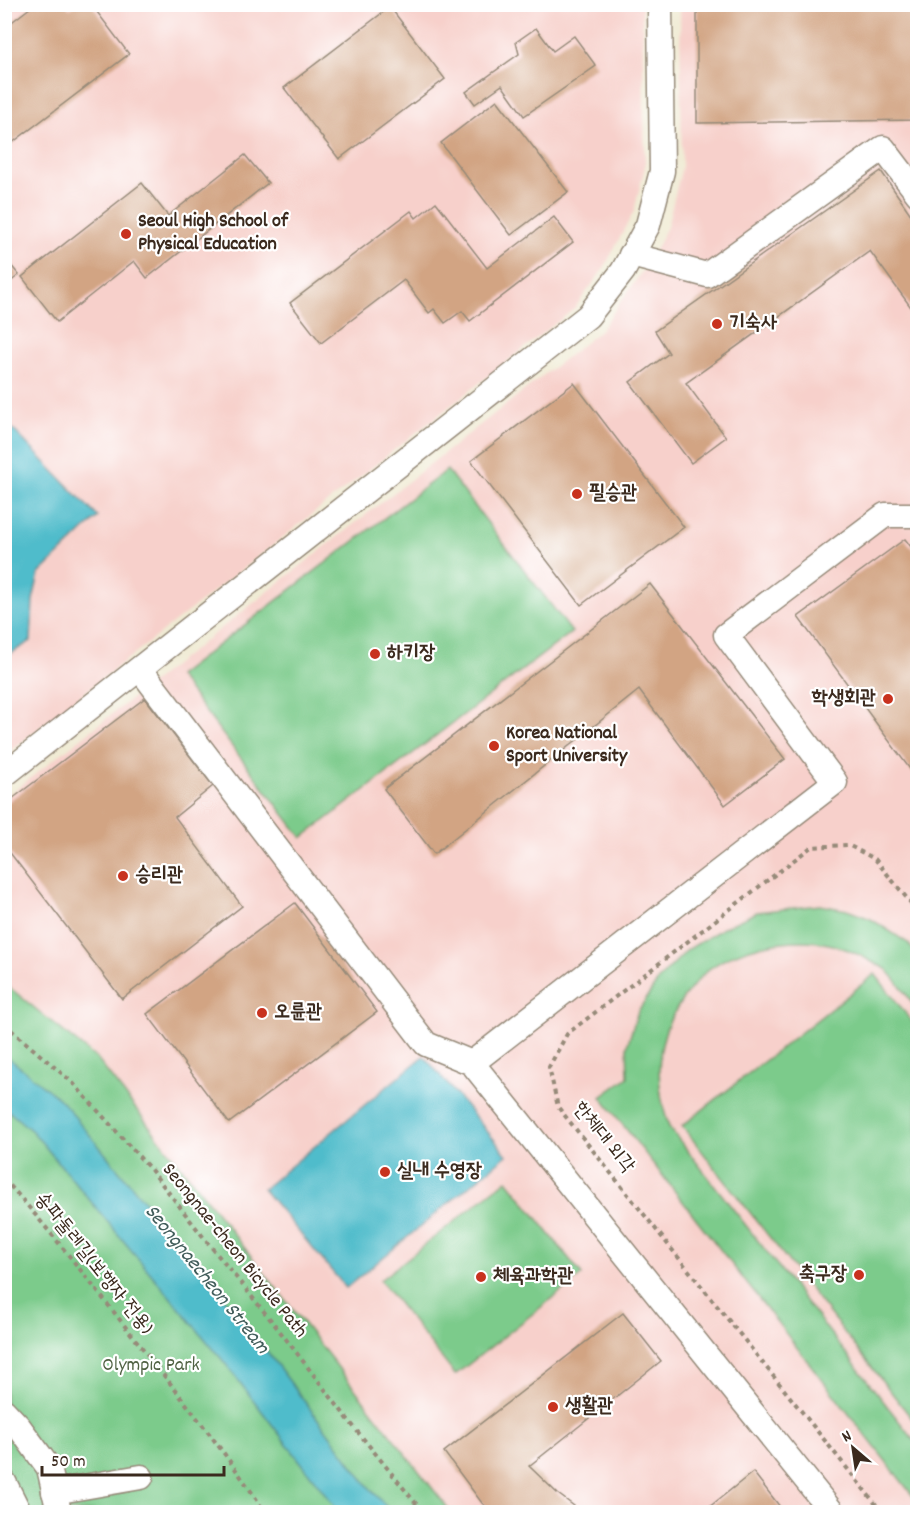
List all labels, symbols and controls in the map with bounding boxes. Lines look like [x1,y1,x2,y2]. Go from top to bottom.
place label: Seoul High School of Physical Education [138,208,289,259]
marker: Seoul High School of Physical Education [119,227,133,241]
place label: 기숙사 [729,310,777,338]
marker: 기숙사 [710,317,724,331]
place label: 필승관 [589,480,637,508]
marker: 필승관 [570,487,584,501]
place label: 하키장 [387,640,435,668]
marker: 하키장 [368,647,382,661]
place label: 학생회관 [811,685,876,713]
marker: 학생회관 [881,692,895,706]
place label: Korea National Sport University [506,720,628,771]
marker: Korea National Sport University [487,739,501,753]
place label: 승리관 [135,862,183,890]
marker: 승리관 [116,869,130,883]
place label: 오륜관 [274,999,322,1027]
marker: 오륜관 [255,1006,269,1020]
street label: 한체대 외각 [565,1096,641,1180]
street label: Seongnae-cheon Bicycle Path [155,1157,313,1345]
place label: 실내 수영장 [397,1158,482,1186]
marker: 실내 수영장 [378,1165,392,1179]
street label: 송파둘레길(보행자 전용) [27,1187,159,1341]
water label: Seongnaecheon Stream [136,1199,276,1362]
place label: 축구장 [799,1261,847,1289]
place label: 체육과학관 [493,1263,573,1291]
marker: 축구장 [852,1268,866,1282]
marker: 체육과학관 [474,1270,488,1284]
park label: Olympic Park [102,1352,200,1380]
place label: 생활관 [565,1393,613,1421]
marker: 생활관 [546,1400,560,1414]
north arrow [823,1418,883,1478]
text: N [838,1425,856,1449]
scale bar [42,1439,224,1477]
text: 50 m [51,1450,86,1475]

